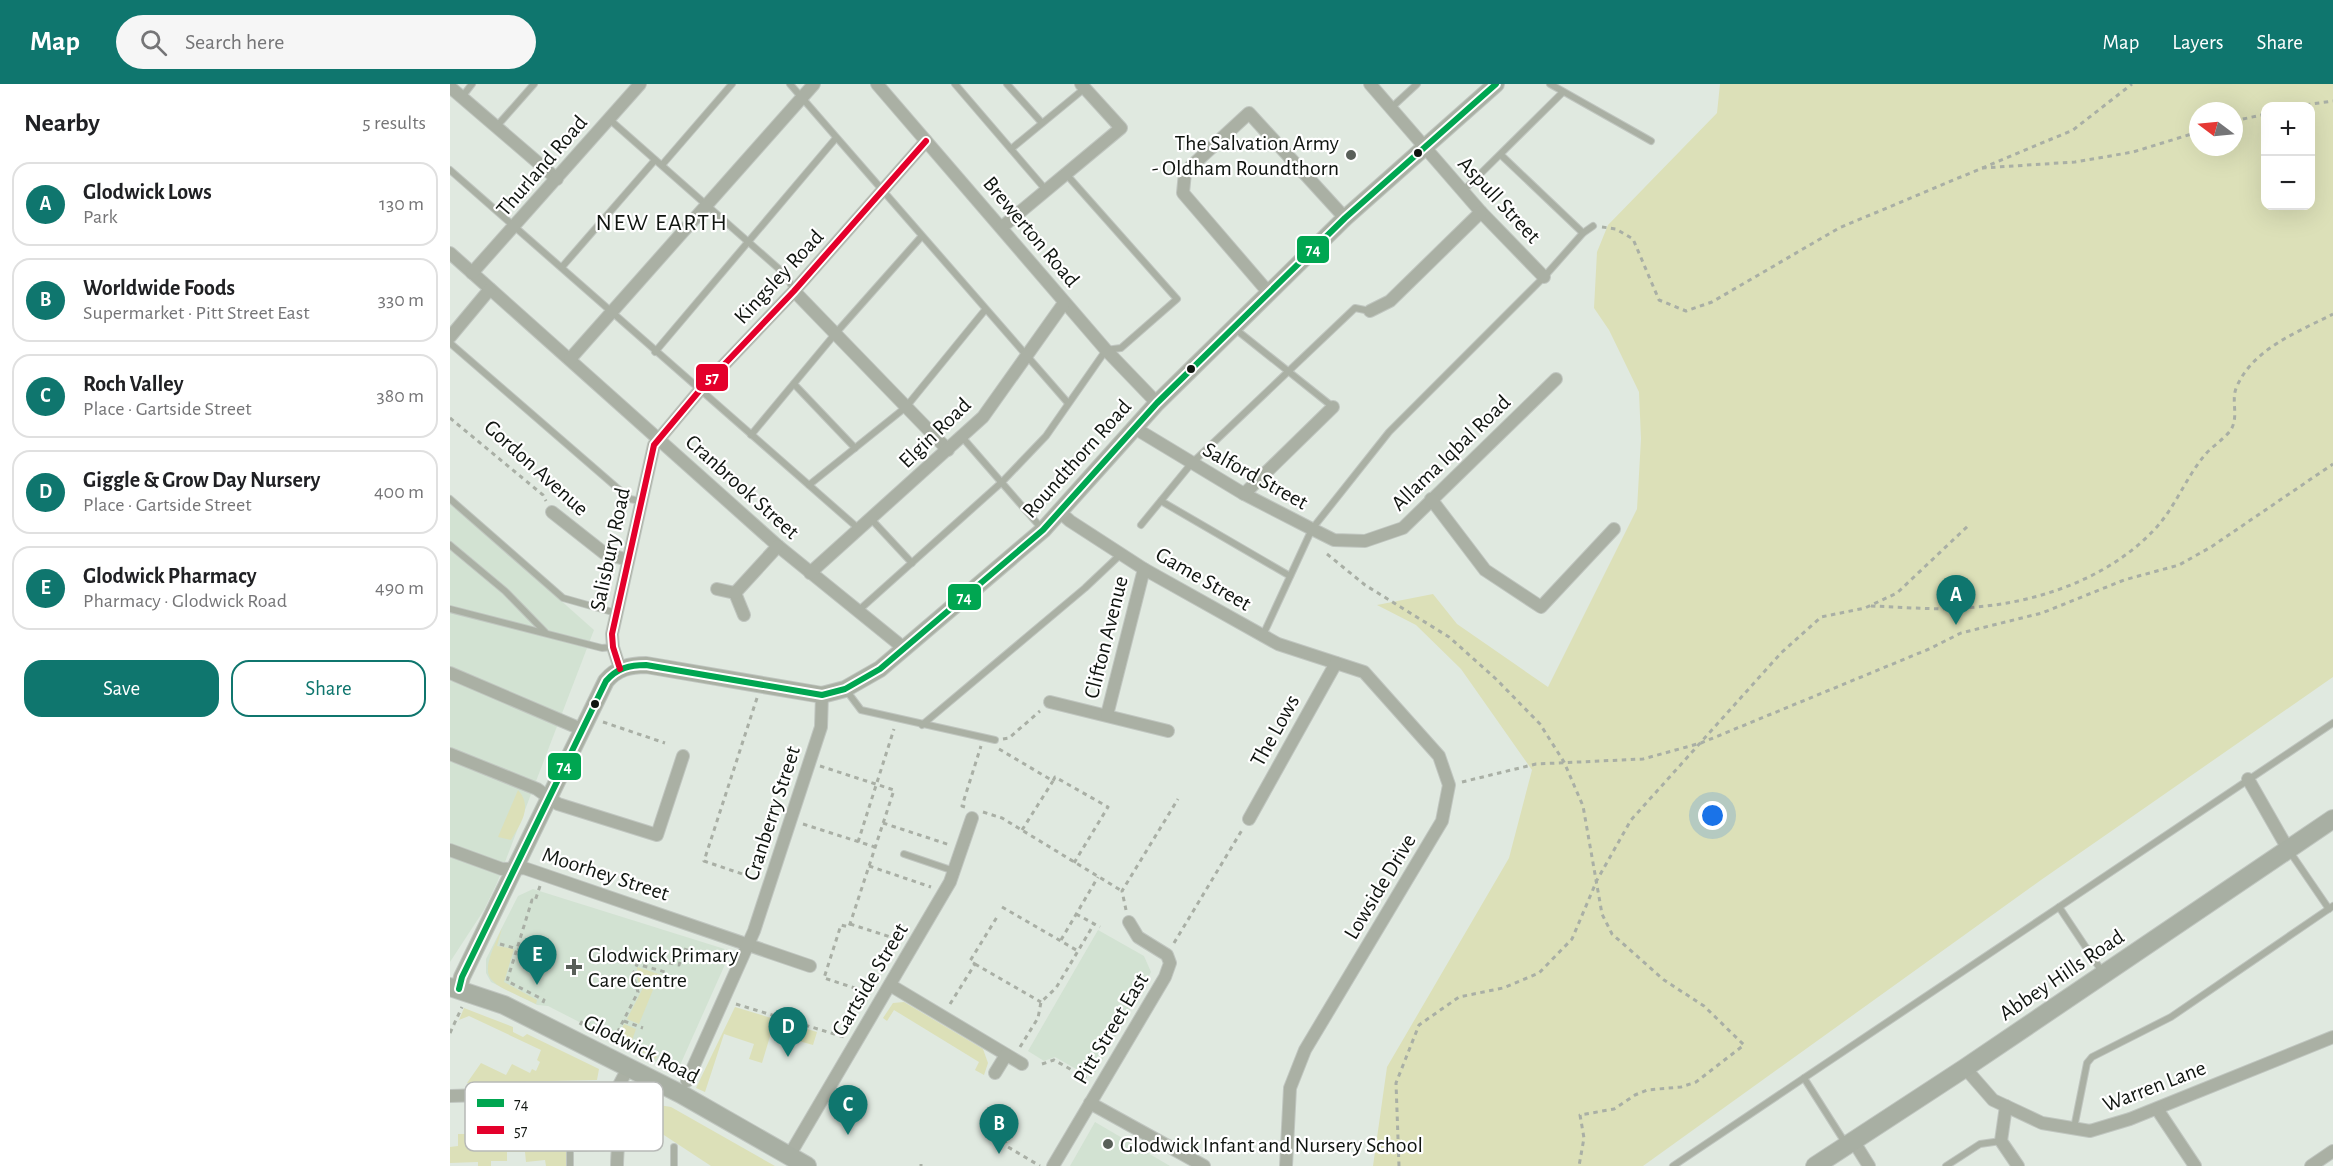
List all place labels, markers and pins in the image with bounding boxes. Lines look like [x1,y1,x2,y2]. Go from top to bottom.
place label: The Salvation Army - Oldham Roundthorn [1152,132,1340,179]
unlabelled marker [1412,147,1424,159]
marker: The Salvation Army - Oldham Roundthorn [1344,148,1358,162]
unlabelled marker [1185,363,1197,375]
pin: A [1936,576,1976,625]
unlabelled marker [589,698,601,710]
pin: E [518,936,556,985]
place label: Glodwick Primary Care Centre [588,944,739,991]
marker: Glodwick Primary Care Centre [565,958,583,976]
pin: D [768,1008,808,1057]
pin: C [828,1086,868,1135]
pin: B [980,1104,1018,1154]
place label: Glodwick Infant and Nursery School [1120,1134,1423,1156]
marker: Glodwick Infant and Nursery School [1101,1137,1115,1151]

